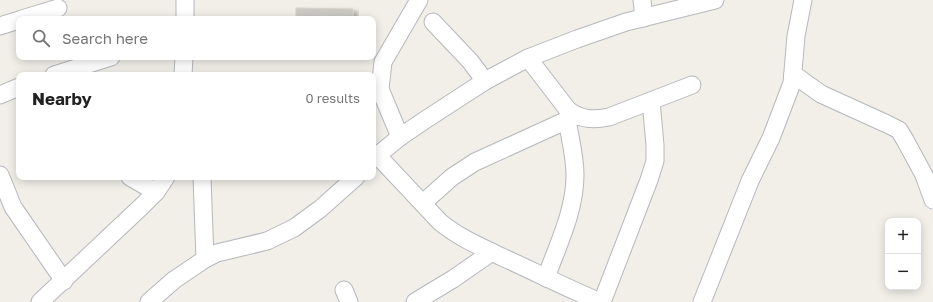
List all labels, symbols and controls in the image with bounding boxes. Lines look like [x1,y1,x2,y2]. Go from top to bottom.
search box [16,16,376,60]
icon: search [30,27,52,49]
text: Search here [62,29,148,47]
text: Nearby [32,88,92,109]
text: 0 results [305,90,360,106]
map controls [885,218,921,290]
button: + [885,218,921,254]
button: − [885,254,921,290]

